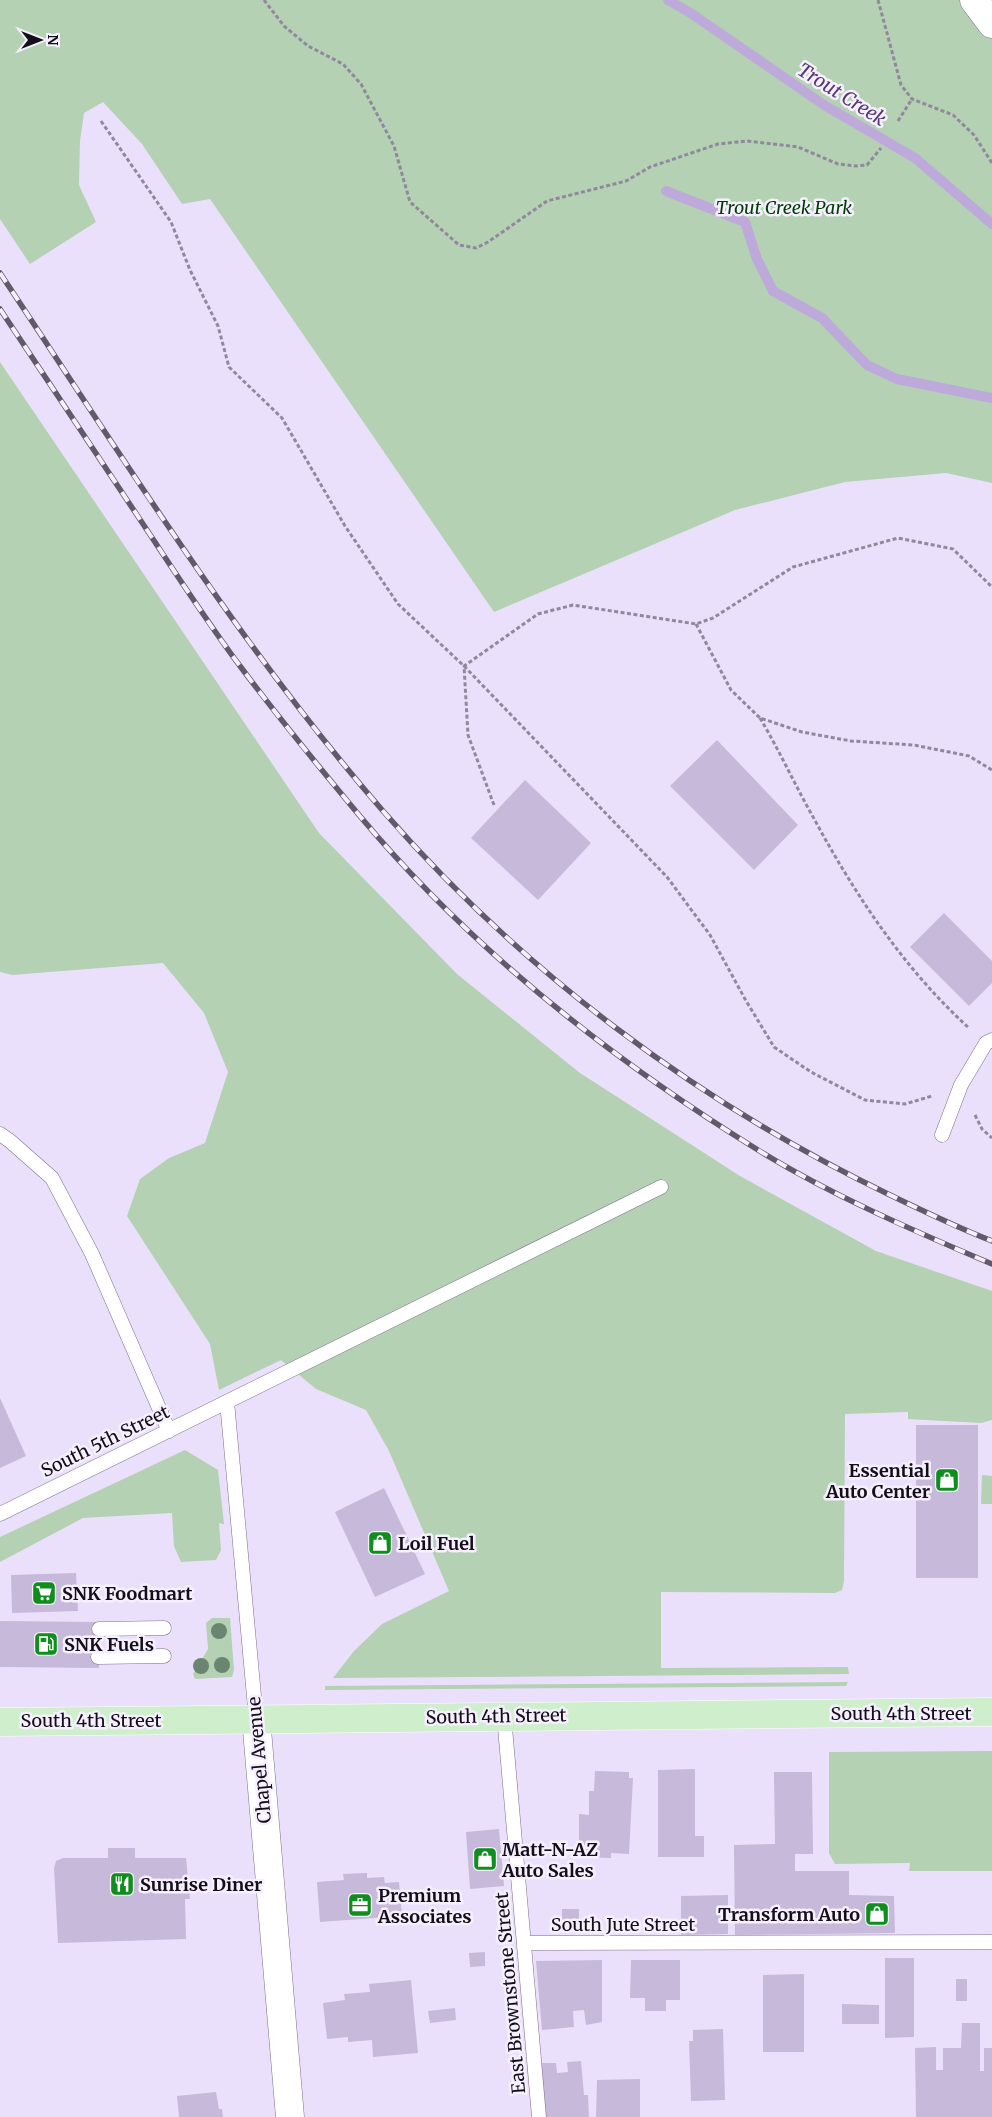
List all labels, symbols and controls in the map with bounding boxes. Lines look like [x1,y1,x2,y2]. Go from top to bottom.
north arrow [15,15,65,65]
text: N [44,34,62,46]
water label: Trout Creek [793,57,891,131]
park label: Trout Creek Park [716,196,852,219]
street label: South 5th Street [37,1400,173,1482]
place label: Essential Auto Center [825,1459,930,1503]
shop icon: Essential Auto Center [934,1467,960,1493]
shop icon: Loil Fuel [367,1530,393,1556]
place label: Loil Fuel [398,1532,475,1555]
supermarket icon: SNK Foodmart [31,1580,57,1606]
place label: SNK Foodmart [62,1582,193,1605]
fuel station icon: SNK Fuels [33,1631,59,1657]
place label: SNK Fuels [64,1633,154,1656]
street label: Chapel Avenue [242,1696,276,1824]
street label: South 4th Street [831,1702,971,1725]
street label: South 4th Street [425,1703,567,1729]
street label: South 4th Street [21,1709,161,1732]
place label: Matt-N-AZ Auto Sales [501,1838,598,1882]
shop icon: Matt-N-AZ Auto Sales [472,1846,498,1872]
restaurant icon: Sunrise Diner [109,1871,135,1897]
place label: Sunrise Diner [140,1873,262,1896]
place label: Premium Associates [377,1884,472,1928]
street label: East Brownstone Street [490,1891,530,2095]
office icon: Premium Associates [347,1892,373,1918]
shop icon: Transform Auto [864,1901,890,1927]
place label: Transform Auto [718,1903,860,1926]
street label: South Jute Street [551,1913,695,1936]

